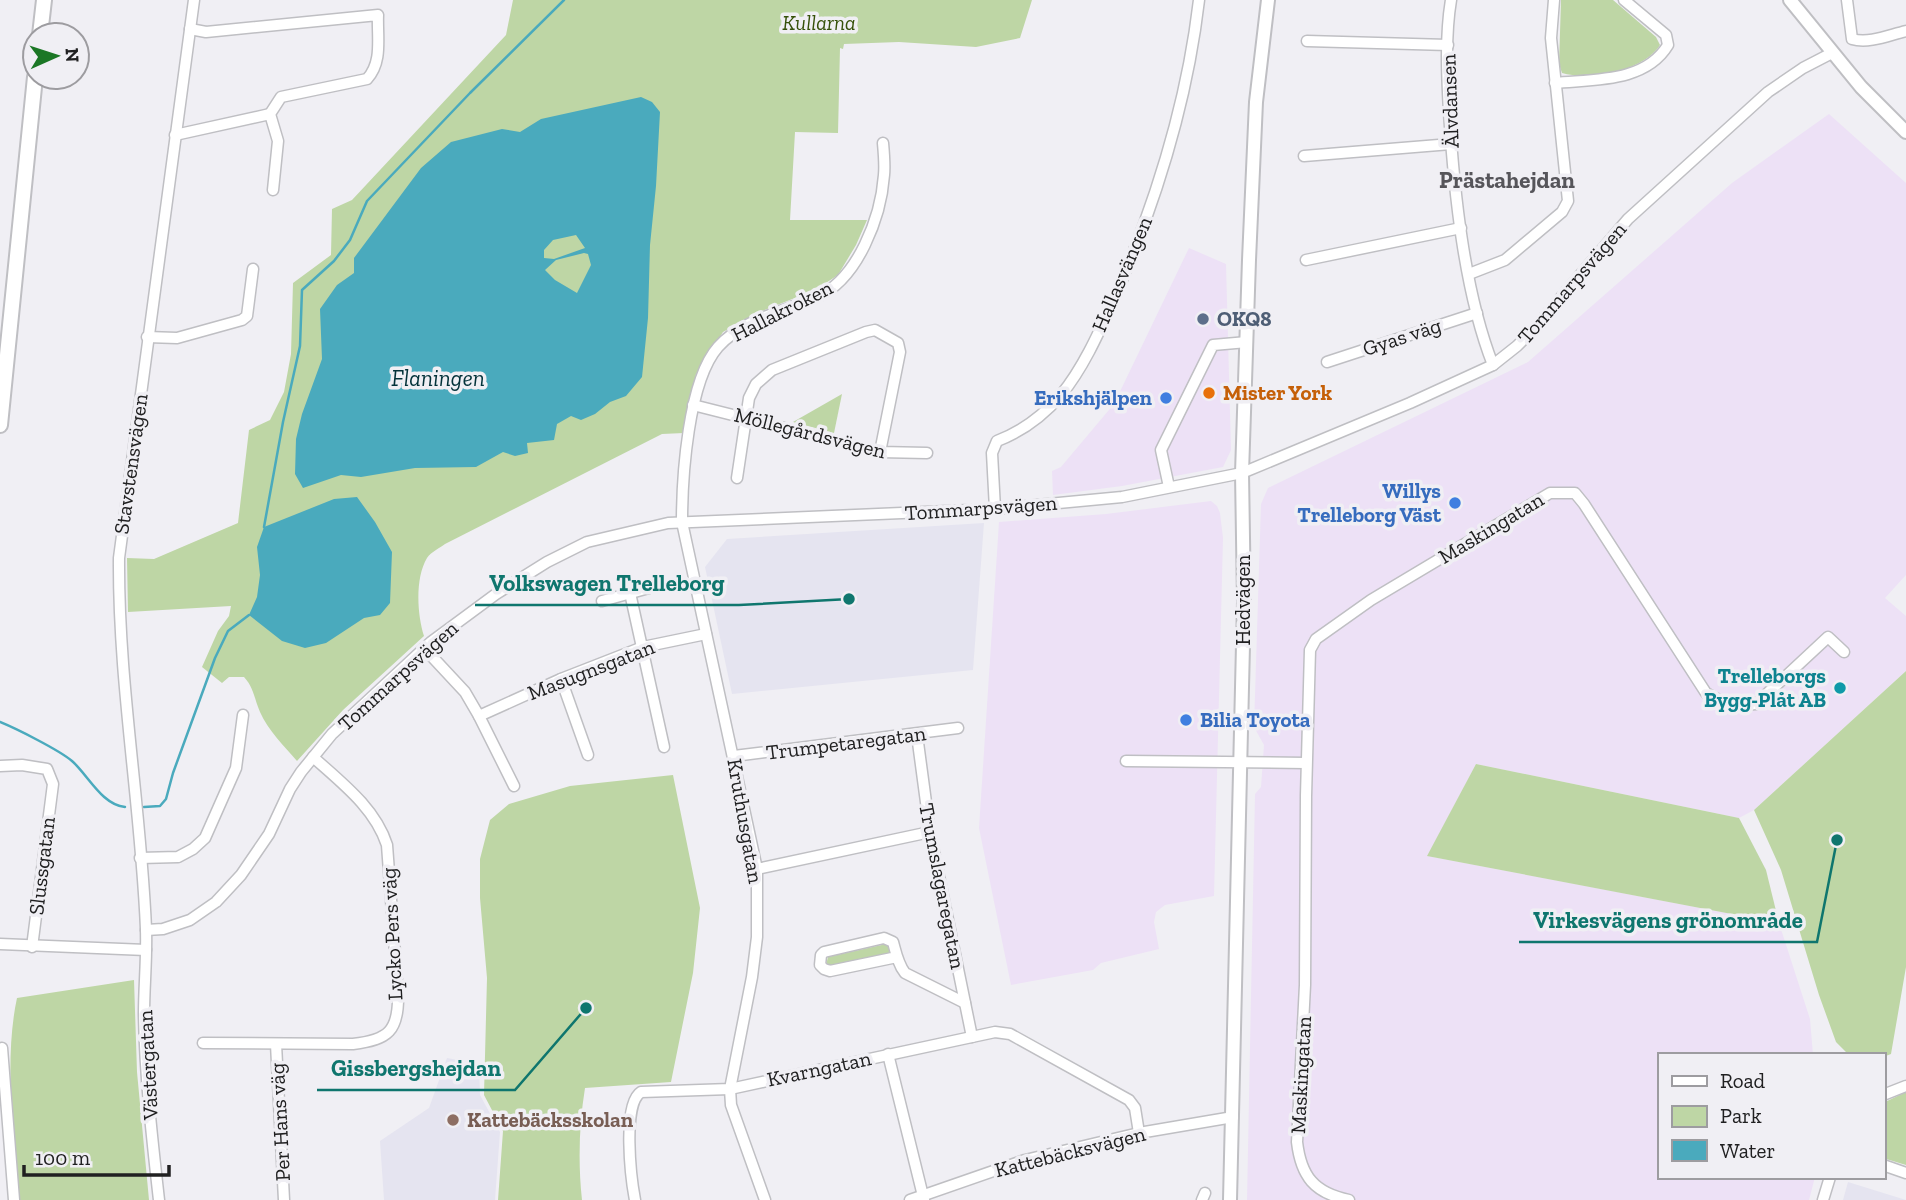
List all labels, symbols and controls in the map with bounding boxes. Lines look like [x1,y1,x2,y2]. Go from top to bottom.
park label: Kullarna [782,10,856,35]
north arrow [21,21,91,91]
text: N [61,47,84,63]
street label: Älvdansen [1435,54,1464,148]
district label: Prästahejdan [1439,166,1575,194]
street label: Hallasvängen [1086,213,1157,335]
street label: Tommarpsvägen [1512,217,1631,348]
street label: Hallakroken [727,274,836,347]
place label: OKQ8 [1217,306,1272,331]
marker: OKQ8 [1195,311,1211,327]
street label: Gyas väg [1359,312,1445,361]
water label: Flaningen [391,364,485,392]
place label: Mister York [1223,380,1333,405]
place label: Erikshjälpen [1034,385,1153,410]
marker: Mister York [1201,385,1217,401]
marker: Erikshjälpen [1158,390,1174,406]
street label: Stavstensvägen [108,392,153,536]
street label: Möllegårdsvägen [732,402,888,463]
place label: Willys Trelleborg Väst [1297,478,1442,527]
street label: Maskingatan [1434,486,1548,569]
street label: Tommarpsvägen [904,490,1058,525]
marker: Willys Trelleborg Väst [1447,495,1463,511]
street label: Hedvägen [1230,555,1255,645]
callout: Volkswagen Trelleborg [475,561,739,605]
text: Volkswagen Trelleborg [489,569,725,597]
street label: Tommarpsvägen [333,615,463,736]
street label: Masugnsgatan [524,634,658,705]
place label: Trelleborgs Bygg-Plåt AB [1704,663,1826,712]
marker: Trelleborgs Bygg-Plåt AB [1832,680,1848,696]
place label: Bilia Toyota [1200,707,1311,732]
marker: Bilia Toyota [1178,712,1194,728]
street label: Trumpetaregatan [764,720,927,765]
street label: Kruthusgatan [722,757,769,885]
street label: Trumslagaregatan [914,801,971,971]
street label: Slussgatan [23,815,60,916]
street label: Lycko Pers väg [376,866,407,1001]
callout: Virkesvägens grönområde [1519,898,1817,942]
text: Virkesvägens grönområde [1533,906,1803,934]
street label: Västergatan [132,1010,163,1121]
street label: Maskingatan [1285,1015,1316,1135]
street label: Kvarngatan [765,1045,873,1092]
callout: Gissbergshejdan [317,1046,515,1090]
legend [1658,1053,1885,1179]
text: Gissbergshejdan [331,1054,501,1082]
street label: Per Hans väg [264,1062,295,1182]
text: Road [1720,1068,1766,1093]
text: Park [1720,1103,1762,1128]
place label: Kattebäcksskolan [467,1107,634,1132]
marker: Kattebäcksskolan [445,1112,461,1128]
street label: Kattebäcksvägen [992,1121,1148,1182]
scale bar [24,1134,170,1178]
text: Water [1720,1138,1775,1163]
text: 100 m [35,1145,90,1170]

